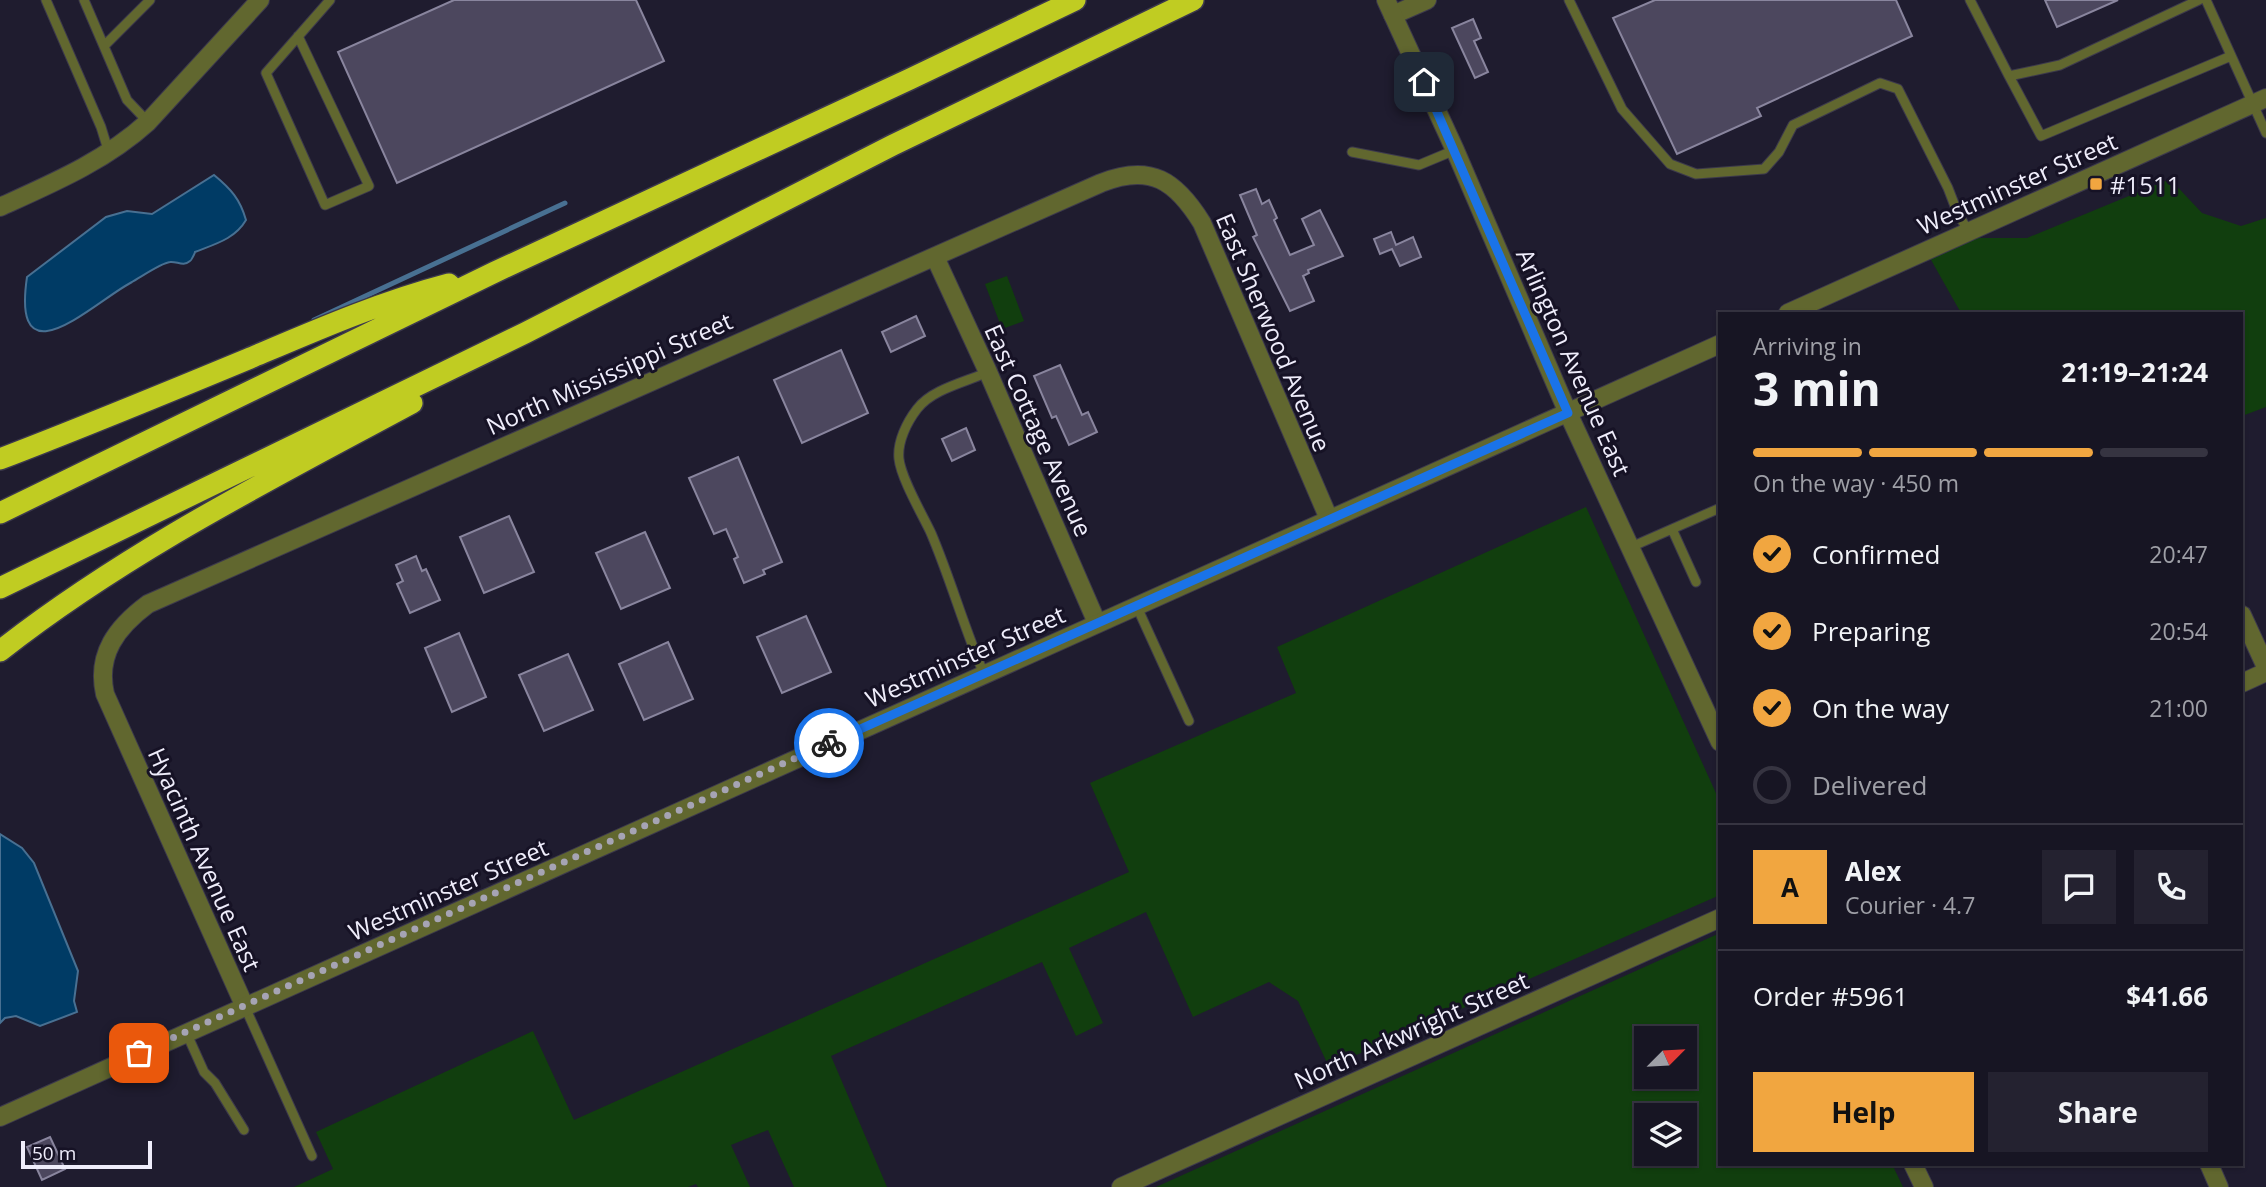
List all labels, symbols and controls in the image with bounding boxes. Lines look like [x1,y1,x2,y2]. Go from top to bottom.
pin [1394,52,1454,112]
icon: home [1405,63,1443,101]
street label: Westminster Street [1912,124,2122,242]
place label: #1511 [2110,168,2180,201]
marker: #1511 [2088,176,2104,192]
street label: East Sherwood Avenue [1209,208,1339,456]
street label: Arlington Avenue East [1509,243,1639,481]
street label: North Mississippi Street [481,304,737,442]
street label: East Cottage Avenue [977,319,1101,541]
text: Arriving in [1753,330,1862,362]
text: 21:19–21:24 [2061,354,2208,390]
text: 3 min [1753,357,1881,419]
text: On the way · 450 m [1753,467,1959,499]
icon: check [1753,535,1791,573]
text: Confirmed [1812,536,1940,572]
text: 20:47 [2149,538,2208,570]
street label: Westminster Street [860,597,1070,715]
icon: check [1753,612,1791,650]
text: Preparing [1812,613,1930,649]
text: 20:54 [2149,615,2208,647]
icon: check [1753,689,1791,727]
text: On the way [1812,690,1949,726]
text: 21:00 [2149,692,2208,724]
courier [794,708,864,778]
icon: bike [810,724,848,762]
street label: Hyacinth Avenue East [141,742,269,976]
text: Delivered [1812,767,1927,803]
street label: Westminster Street [343,830,553,948]
button: chat [2042,850,2116,924]
button: phone [2134,850,2208,924]
text: Alex [1845,853,1901,889]
text: A [1781,869,1799,905]
text: Courier · 4.7 [1845,889,1975,921]
street label: North Arkwright Street [1289,963,1533,1097]
text: Order #5961 [1753,978,1908,1014]
text: $41.66 [2126,978,2208,1014]
pin [109,1023,169,1083]
north arrow [1634,1026,1698,1088]
map controls [1634,1026,1697,1166]
icon: bag [120,1034,158,1072]
button: Help [1753,1072,1974,1152]
button: Share [1988,1072,2208,1152]
button: layers [1634,1103,1697,1166]
scale bar [21,1138,152,1170]
text: 50 m [32,1140,76,1166]

